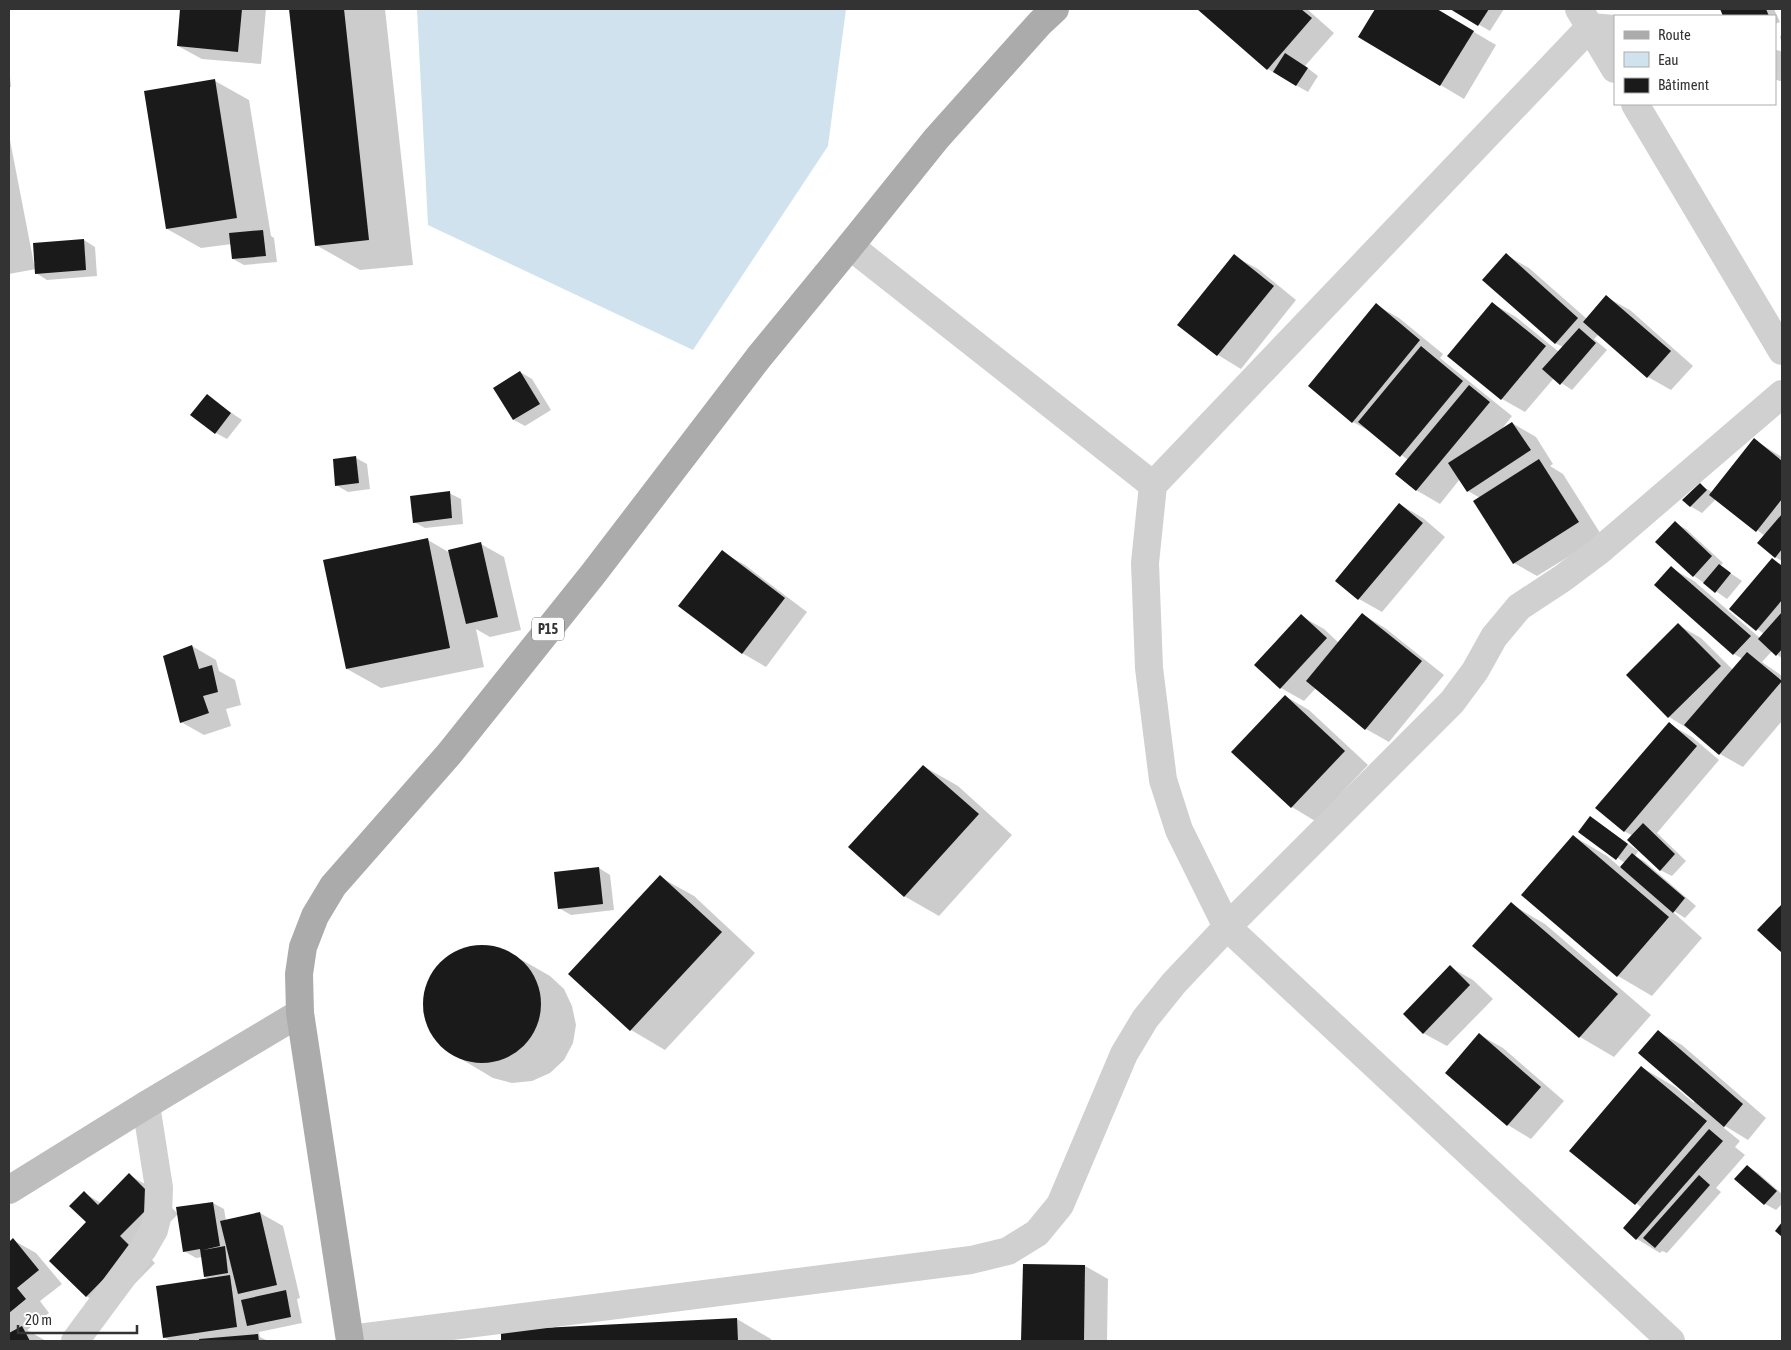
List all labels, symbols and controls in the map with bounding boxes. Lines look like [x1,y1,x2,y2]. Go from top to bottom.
legend [1614,15,1776,105]
text: Route [1658,26,1691,43]
text: Eau [1658,51,1679,68]
text: Bâtiment [1658,76,1709,93]
road number: P15 [532,618,564,640]
scale bar [18,1302,136,1334]
text: 20 m [25,1311,52,1328]

